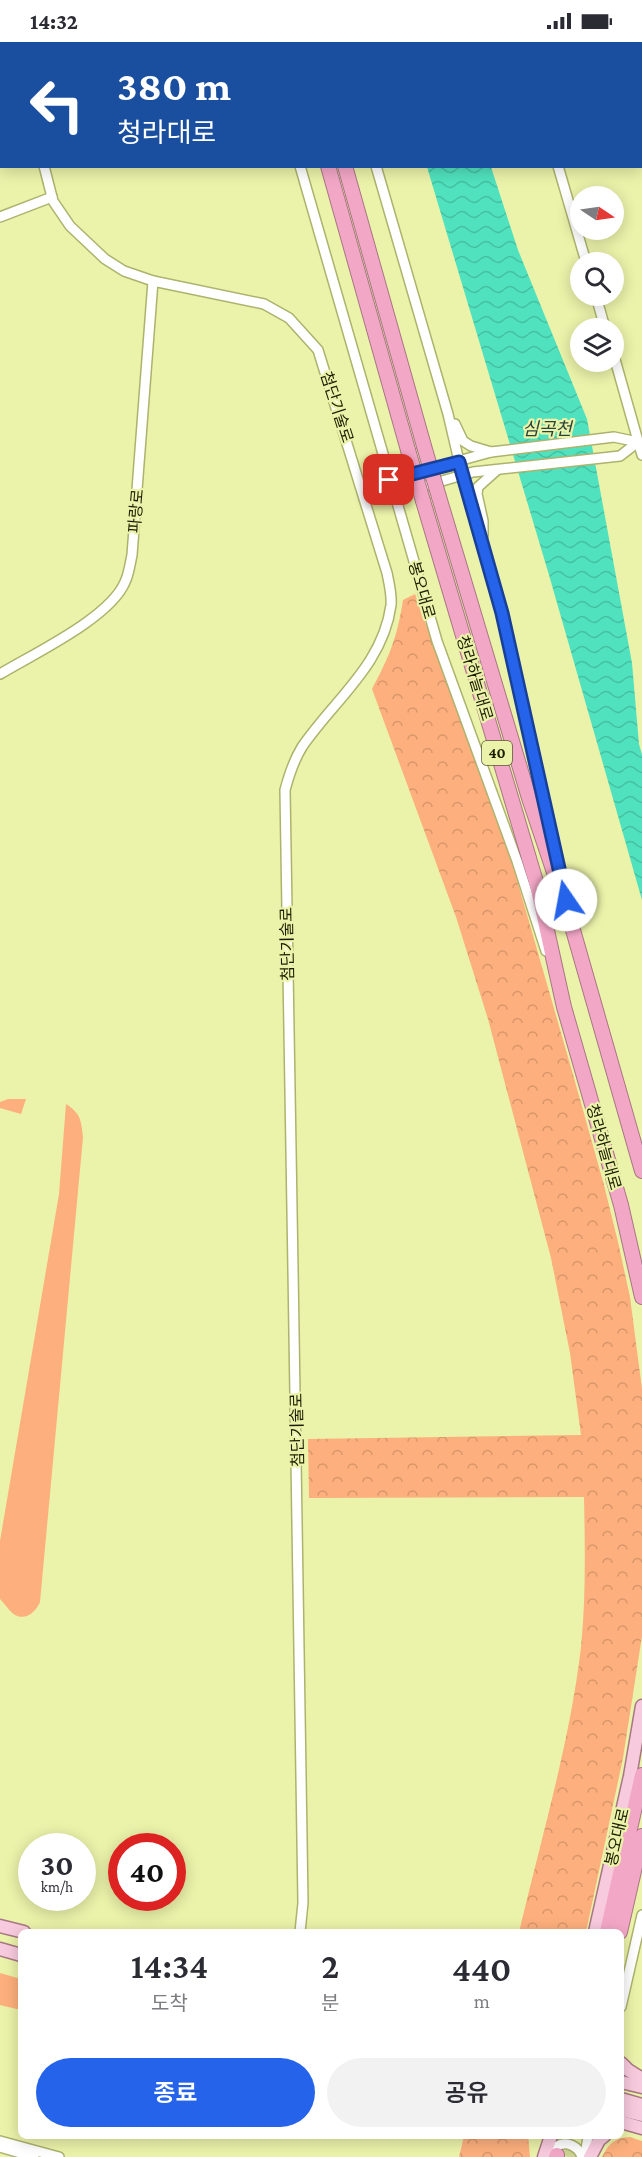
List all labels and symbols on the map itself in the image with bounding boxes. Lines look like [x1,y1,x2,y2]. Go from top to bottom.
north arrow [570,186,624,240]
street label: 첨단기술로 [318,369,357,445]
water label: 심곡천 [522,419,574,439]
pin [363,454,414,505]
street label: 파랑로 [126,488,146,534]
street label: 봉오대로 [406,559,438,621]
street label: 청라하늘대로 [454,633,496,723]
road number: 40 [482,741,512,765]
position arrow [534,868,598,932]
street label: 첨단기술로 [278,907,296,981]
street label: 청라하늘대로 [584,1102,624,1192]
street label: 첨단기술로 [288,1393,306,1467]
street label: 봉오대로 [602,1806,632,1868]
speed limit sign: 40 [108,1833,186,1911]

